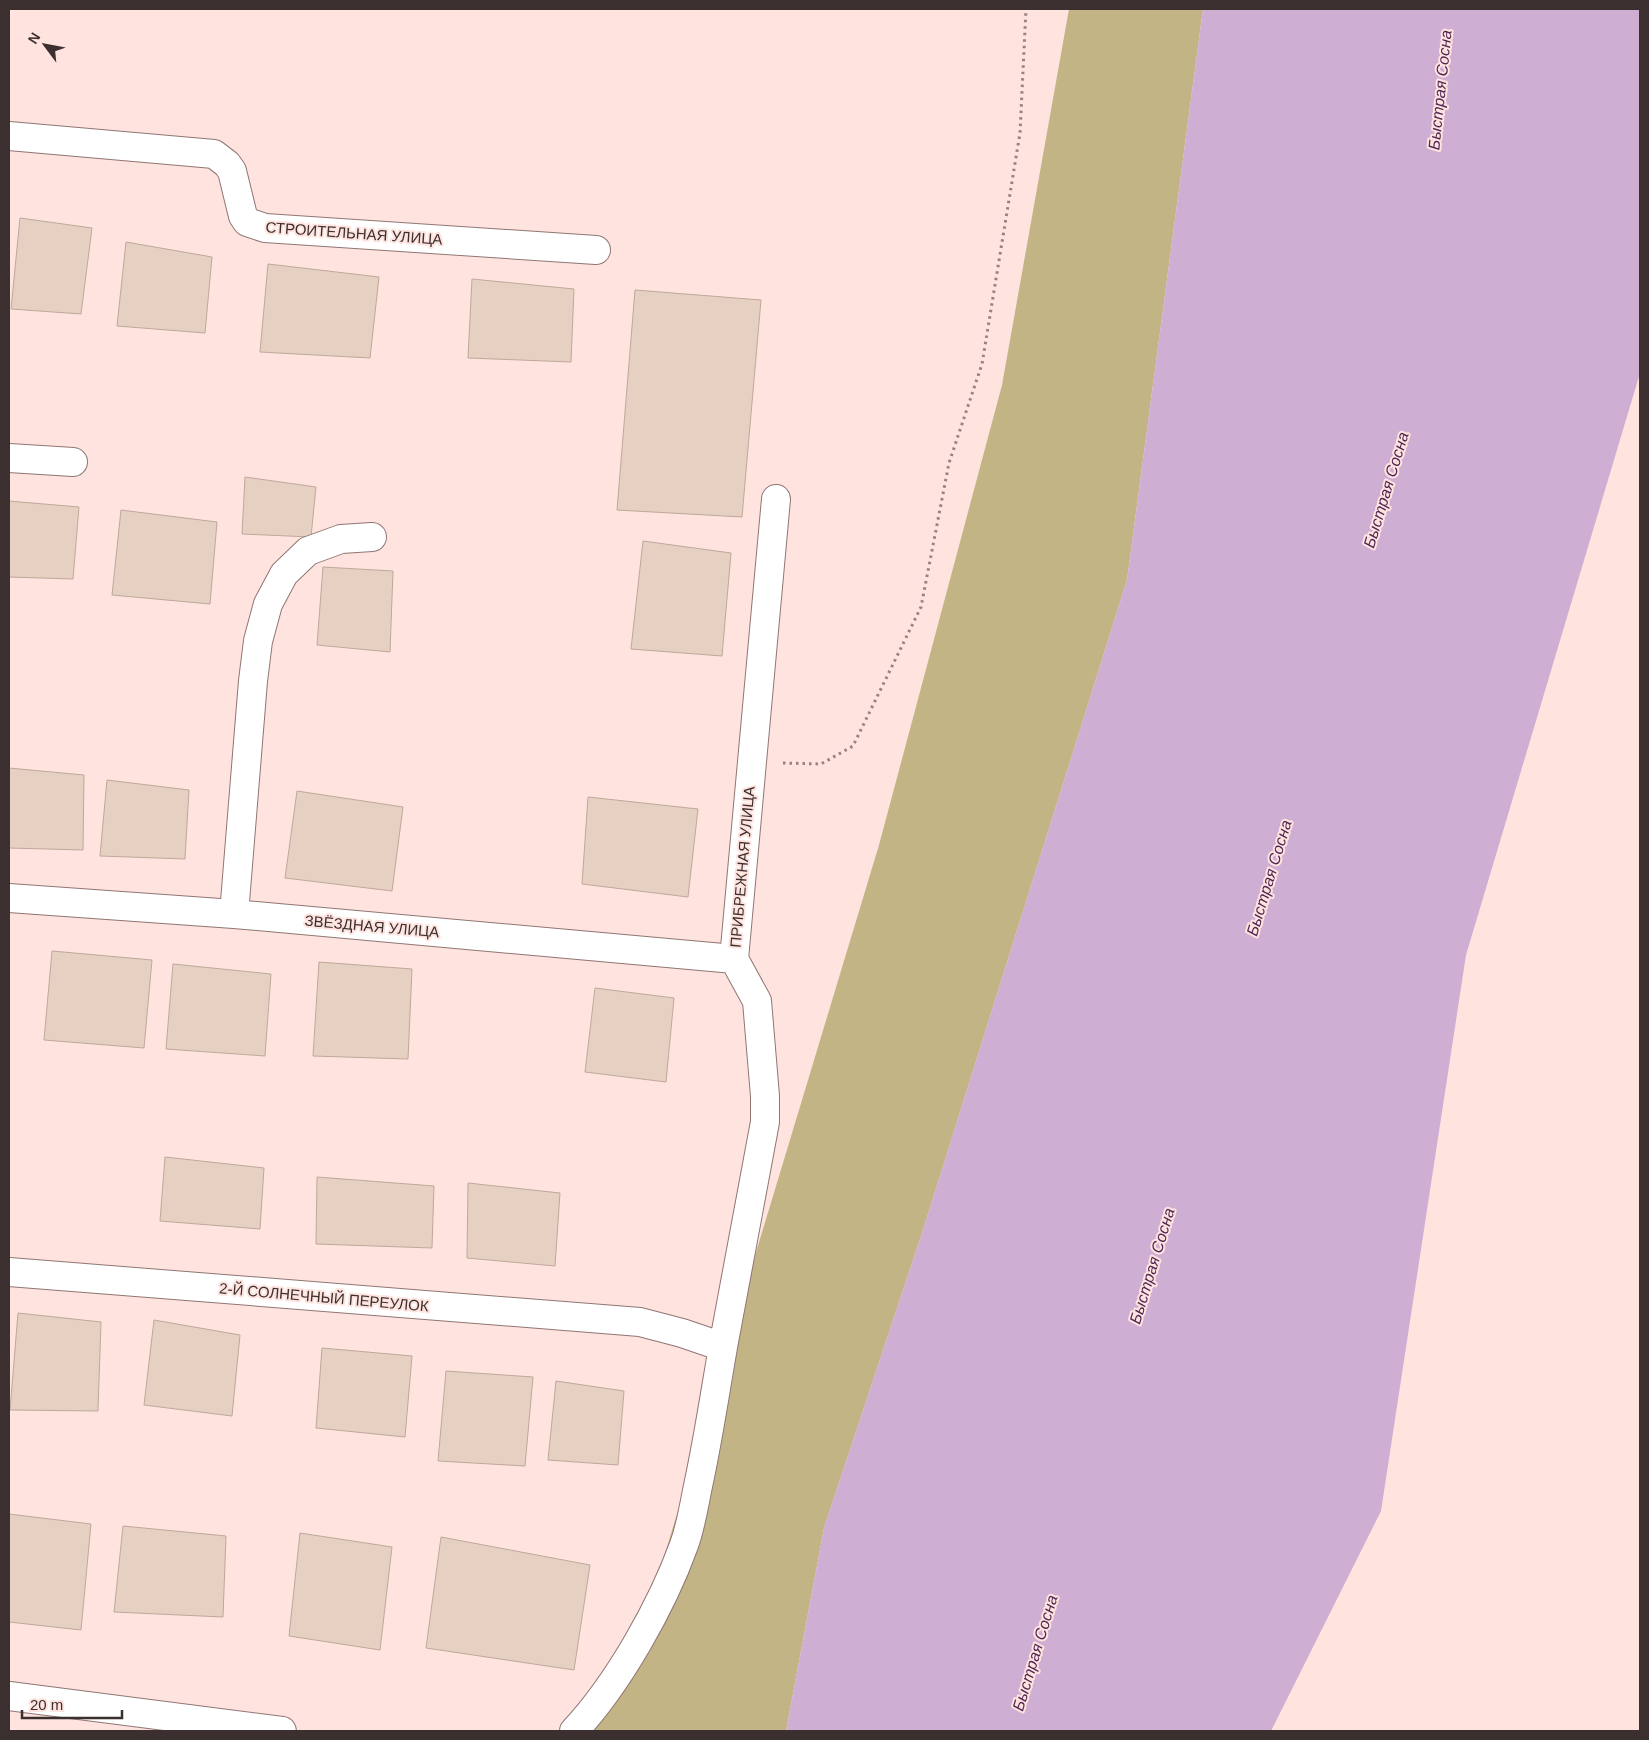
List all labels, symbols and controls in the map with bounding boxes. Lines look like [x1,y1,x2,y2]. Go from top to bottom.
north arrow [20,20,70,70]
water label: Быстрая Сосна [1425,29,1455,151]
text: N [25,30,43,47]
street label: СТРОИТЕЛЬНАЯ УЛИЦА [265,218,443,248]
water label: Быстрая Сосна [1360,430,1412,550]
street label: ПРИБРЕЖНАЯ УЛИЦА [726,786,758,948]
water label: Быстрая Сосна [1243,818,1295,938]
street label: ЗВЁЗДНАЯ УЛИЦА [304,912,440,940]
water label: Быстрая Сосна [1126,1206,1178,1326]
street label: 2-Й СОЛНЕЧНЫЙ ПЕРЕУЛОК [219,1279,430,1315]
water label: Быстрая Сосна [1009,1593,1061,1713]
scale bar [22,1688,122,1720]
text: 20 m [30,1696,63,1713]

